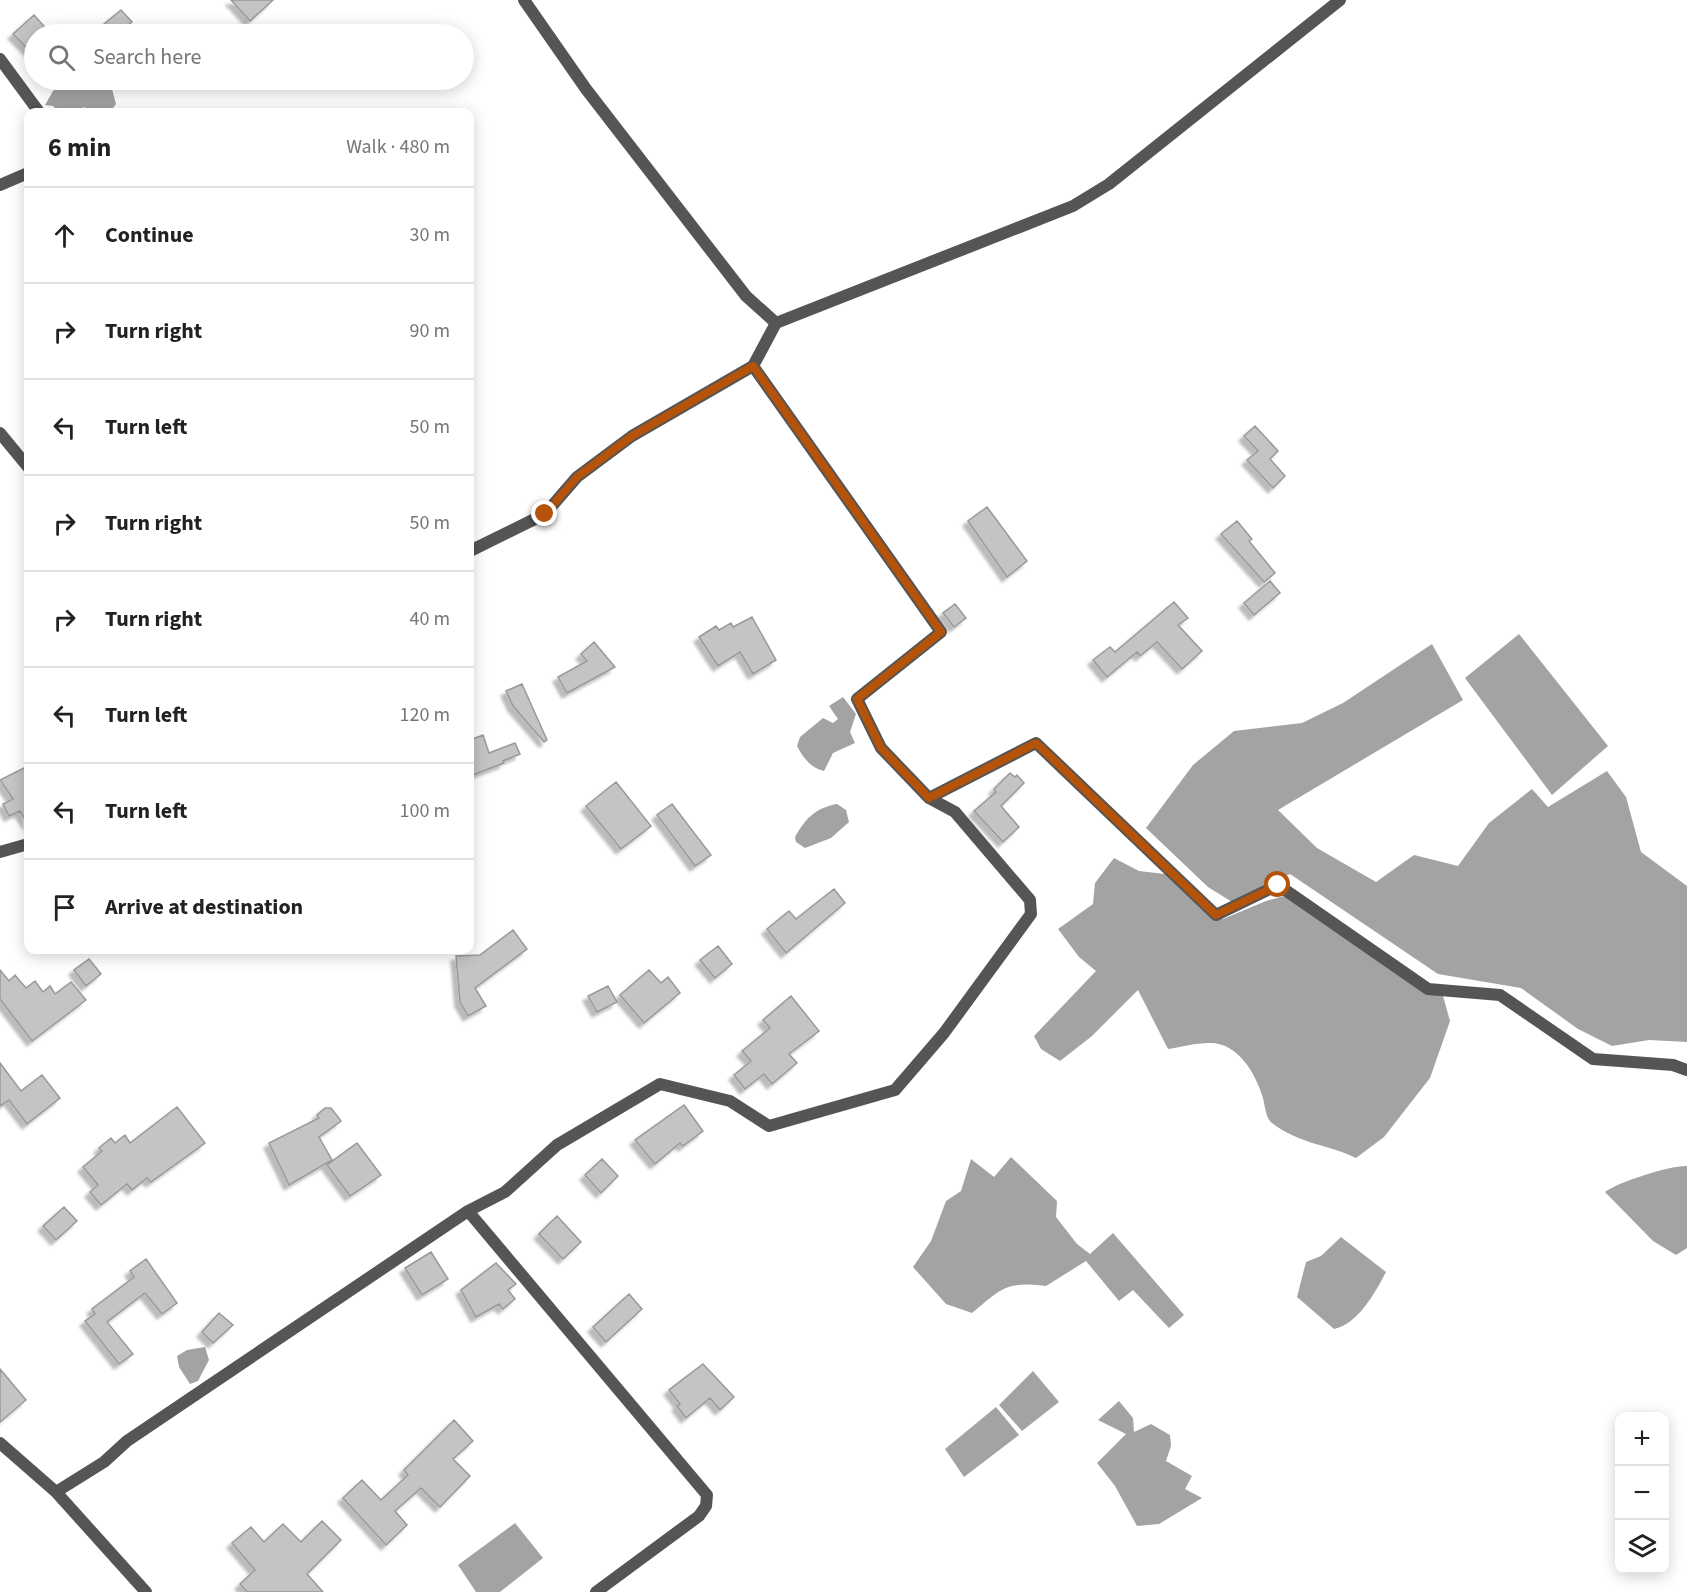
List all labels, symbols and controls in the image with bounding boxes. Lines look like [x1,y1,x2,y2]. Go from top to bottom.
search box [24,24,474,90]
icon: search [45,41,78,74]
text: Search here [93,41,201,73]
text: 6 min [48,129,111,166]
text: Walk · 480 m [346,133,450,161]
icon: ahead [48,219,81,252]
text: Continue [105,219,194,251]
text: 30 m [410,221,450,249]
icon: right [48,315,81,348]
text: Turn right [105,315,202,347]
text: 90 m [410,317,450,345]
icon: left [48,411,81,444]
text: Turn left [105,411,187,443]
text: 50 m [410,413,450,441]
route end [531,500,557,526]
icon: right [48,507,81,540]
text: Turn right [105,507,202,539]
text: 50 m [410,509,450,537]
icon: right [48,603,81,636]
text: Turn right [105,603,202,635]
text: 40 m [410,605,450,633]
icon: left [48,699,81,732]
text: Turn left [105,699,187,731]
text: 120 m [400,701,450,729]
icon: left [48,795,81,828]
text: Turn left [105,795,187,827]
text: 100 m [400,797,450,825]
route start [1264,871,1290,897]
icon: arrive [48,891,81,924]
text: Arrive at destination [105,891,303,923]
map controls [1615,1412,1669,1574]
button: + [1615,1412,1669,1466]
button: − [1615,1466,1669,1520]
button: layers [1615,1520,1669,1574]

